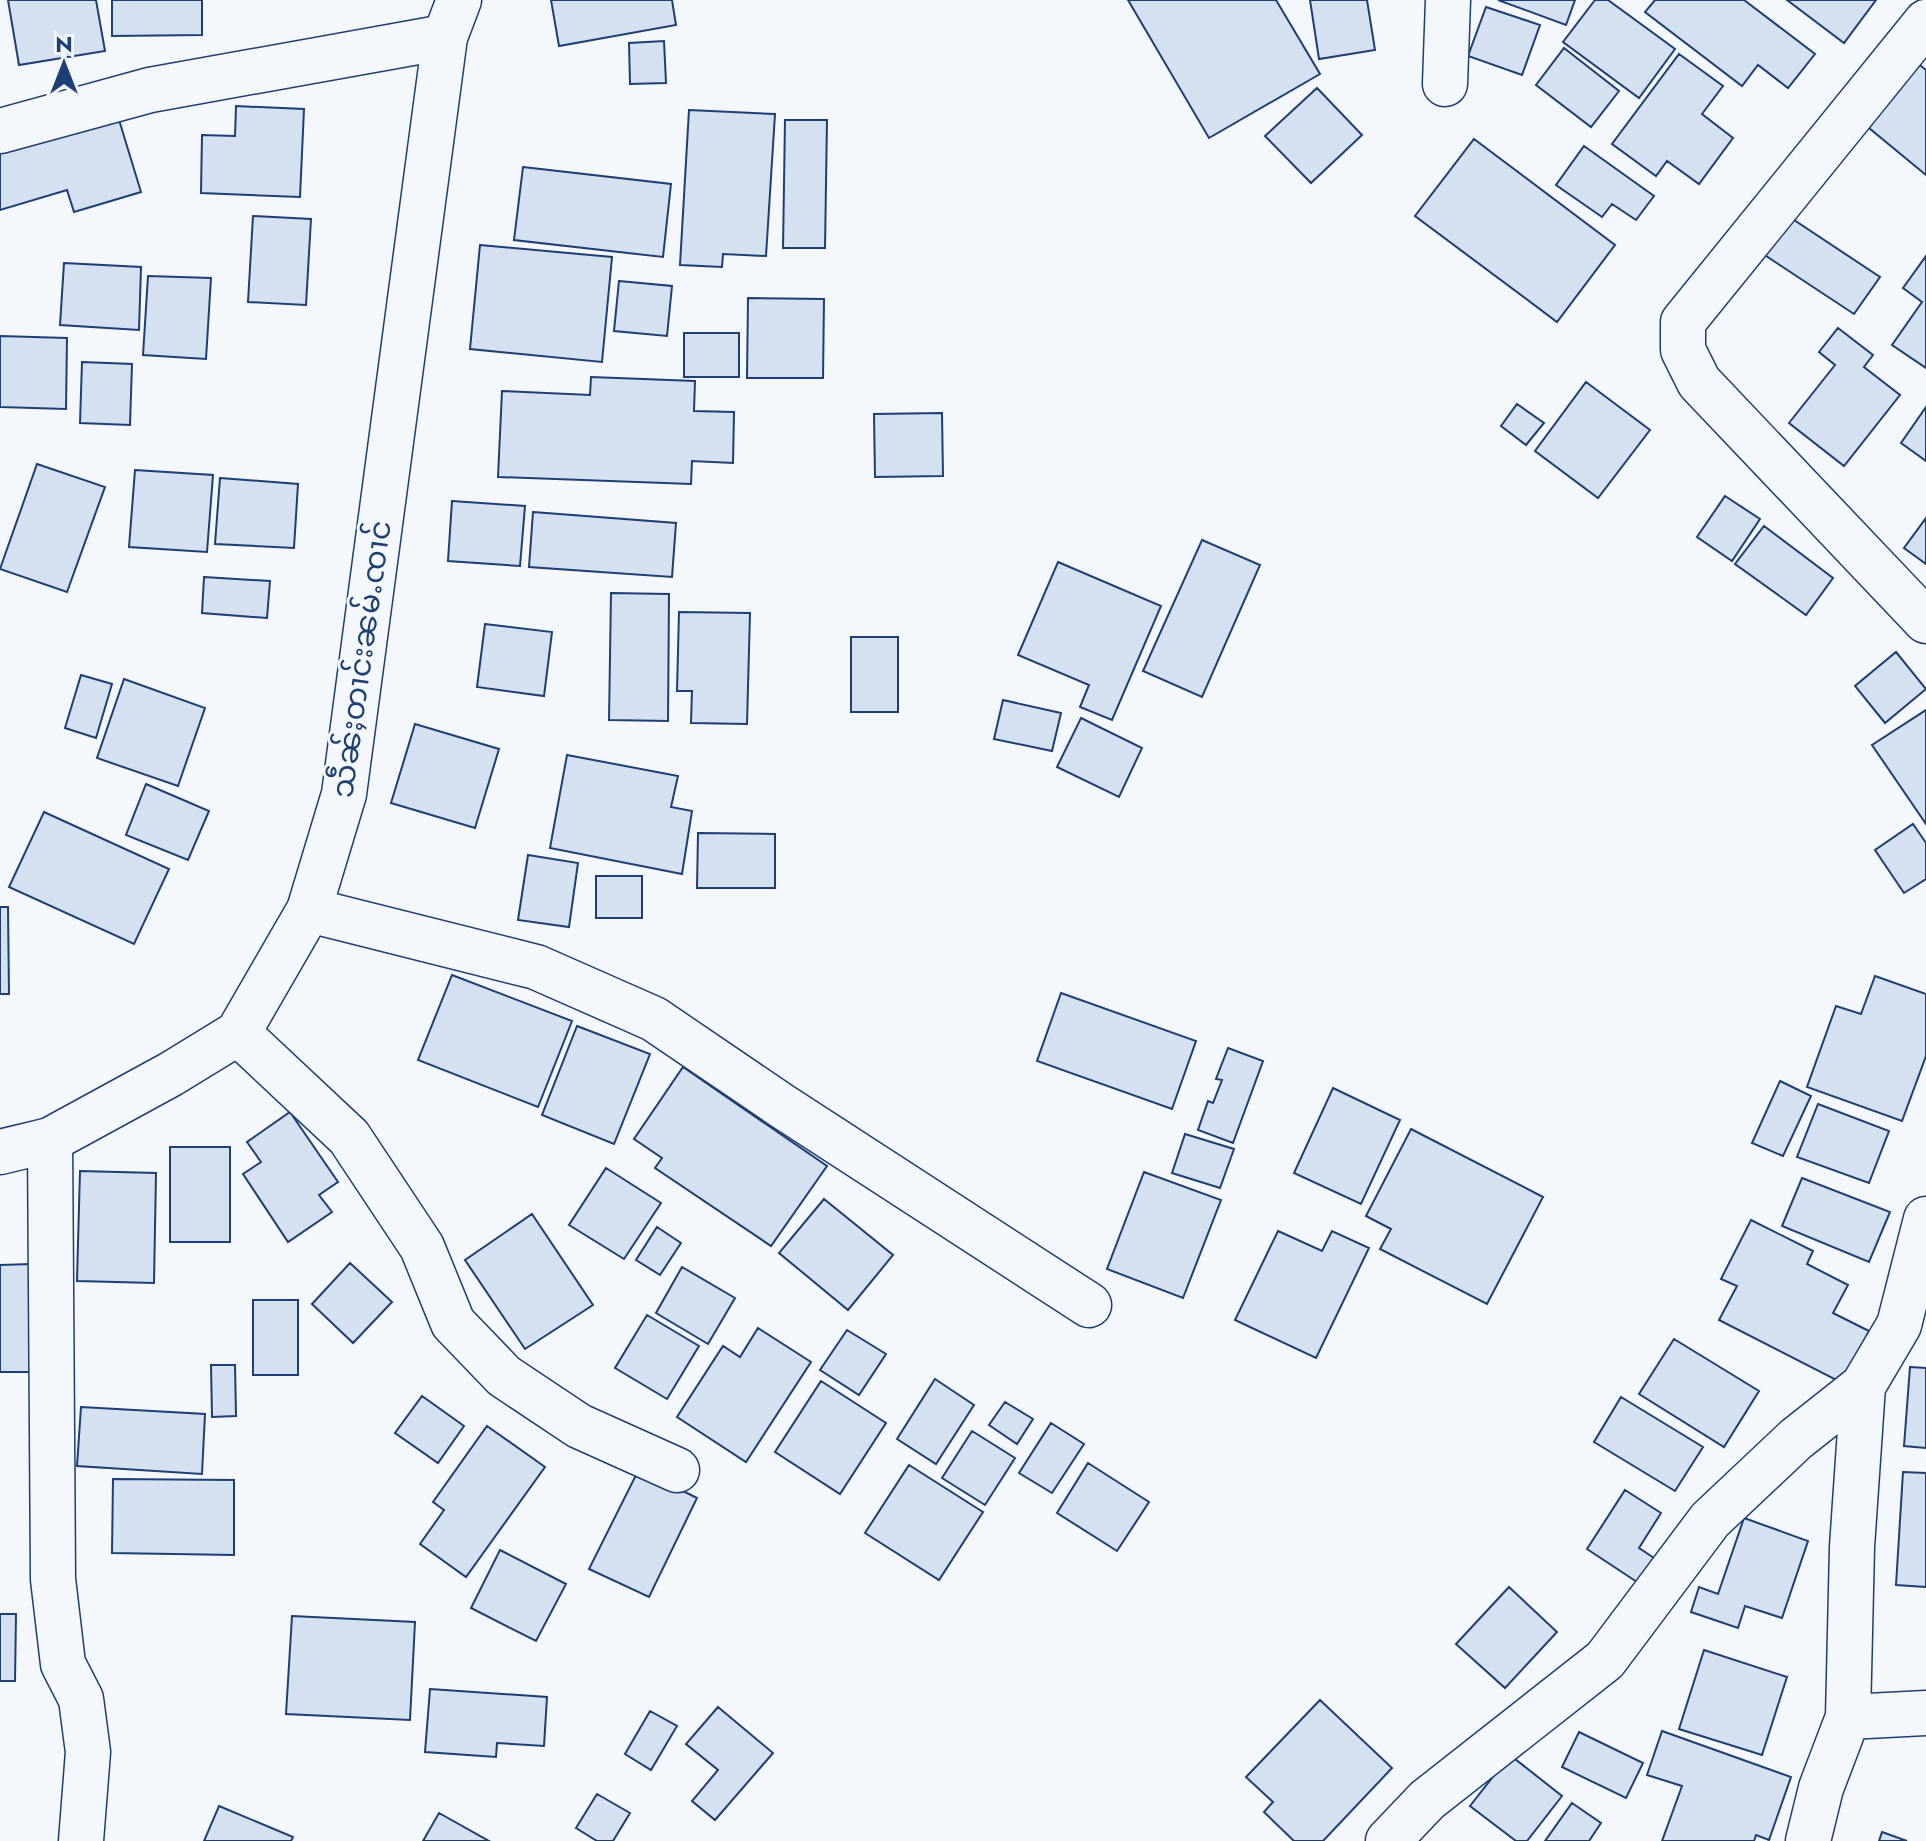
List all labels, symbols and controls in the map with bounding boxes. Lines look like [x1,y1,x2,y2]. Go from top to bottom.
north arrow [24,24,104,104]
text: N [55,28,73,60]
street label: သဵၼ်ႈတၢင်းၼမ်ႉၸၢင် [320,518,402,800]

